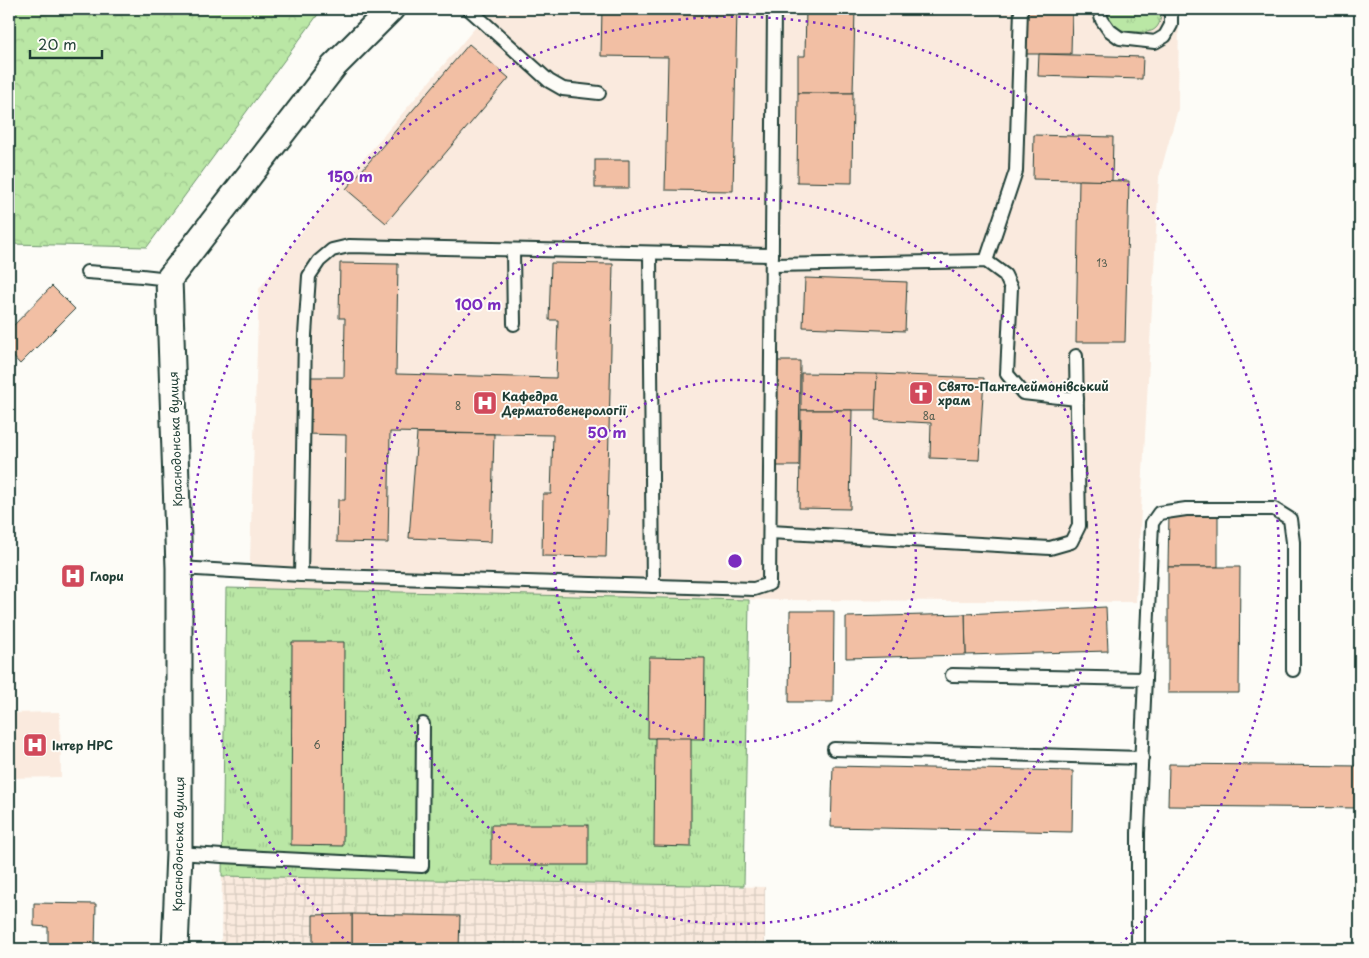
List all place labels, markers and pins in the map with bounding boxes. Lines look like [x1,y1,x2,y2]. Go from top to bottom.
place label: Свято-Пантелеймонівський храм [938,377,1109,409]
church icon: Свято-Пантелеймонівський храм [908,380,934,406]
place label: Кафедра Дерматовенерології [501,387,628,419]
hospital icon: Кафедра Дерматовенерології [472,390,498,416]
centre of rings [726,552,744,570]
hospital icon: Глори [60,563,86,589]
place label: Глори [90,567,124,585]
hospital icon: Інтер НРС [22,732,48,758]
place label: Інтер НРС [52,736,113,754]

